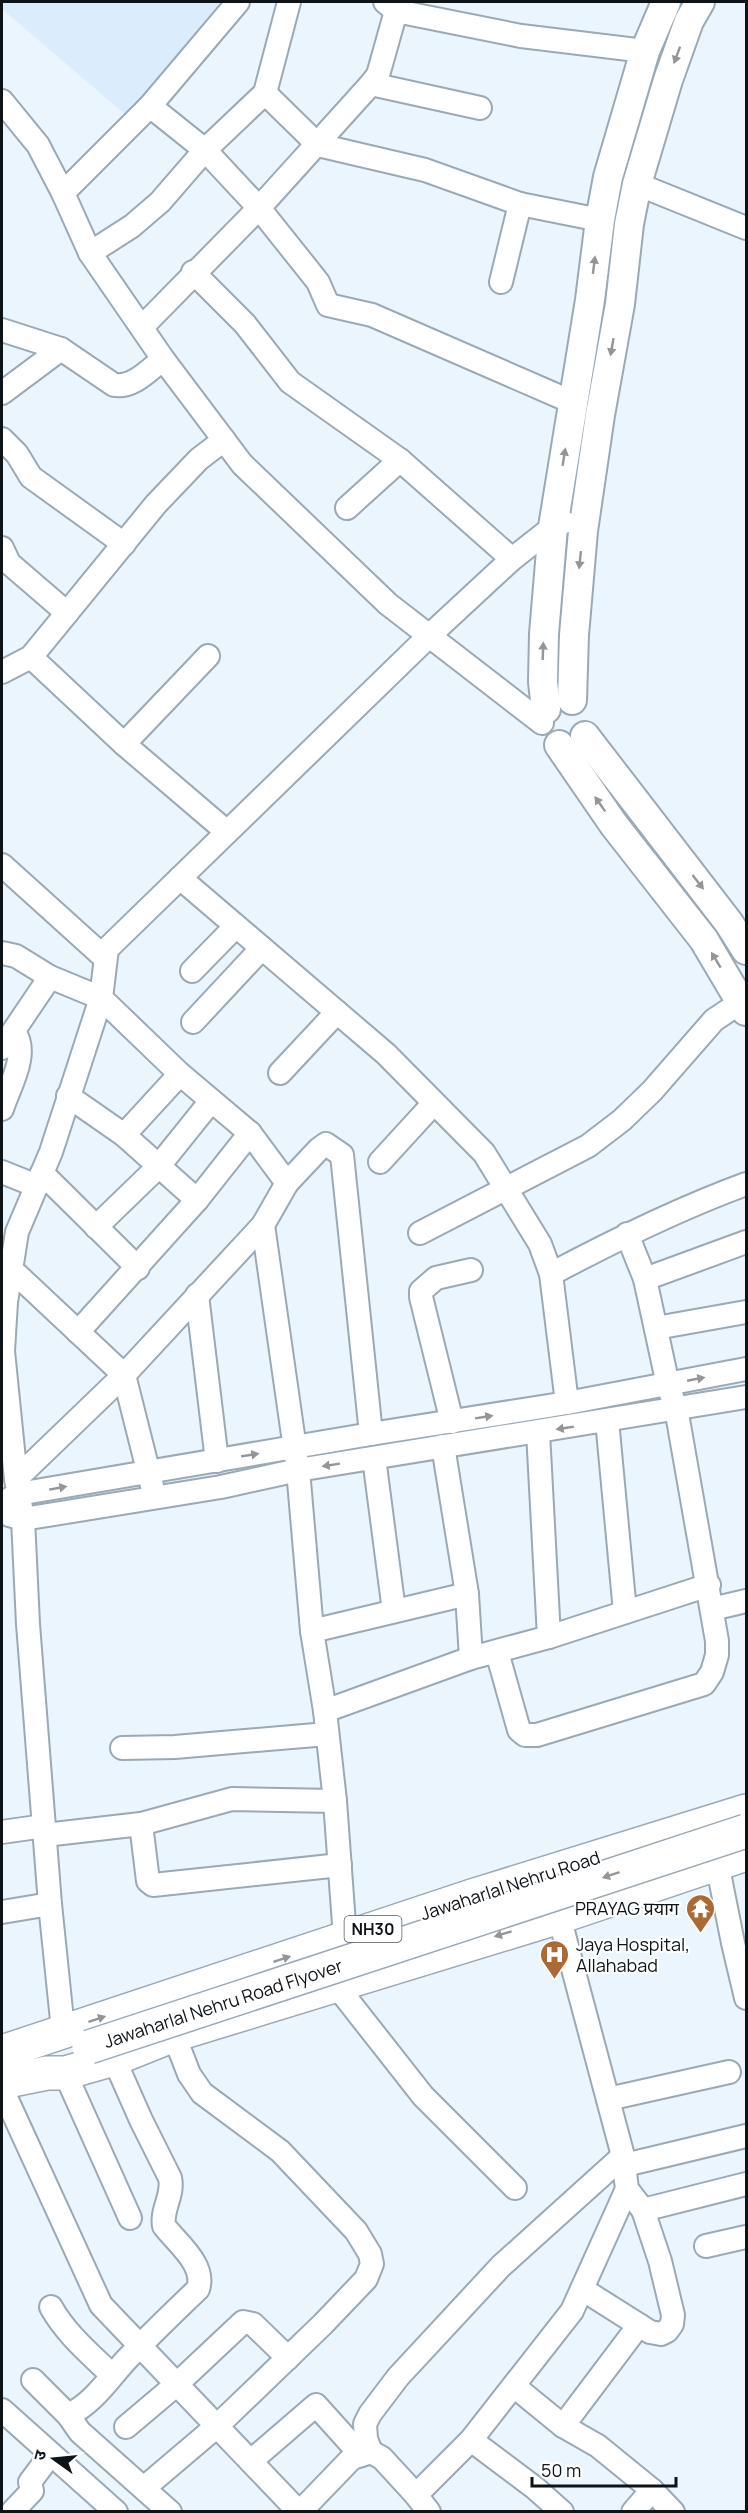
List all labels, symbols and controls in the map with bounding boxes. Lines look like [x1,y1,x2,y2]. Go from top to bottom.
one-way arrow [671,46,681,64]
one-way arrow [590,255,599,274]
one-way arrow [607,338,616,357]
one-way arrow [560,448,569,467]
one-way arrow [575,551,585,570]
one-way arrow [539,642,548,661]
one-way arrow [594,797,606,813]
one-way arrow [691,874,704,890]
one-way arrow [711,952,722,968]
one-way arrow [687,1374,706,1383]
one-way arrow [474,1412,493,1421]
one-way arrow [555,1424,574,1433]
one-way arrow [240,1451,259,1460]
one-way arrow [321,1461,340,1470]
one-way arrow [48,1483,67,1492]
street label: Jawaharlal Nehru Road [417,1845,603,1925]
one-way arrow [602,1871,620,1880]
temple icon: PRAYAG प्रयाग [684,1892,716,1934]
place label: PRAYAG प्रयाग [575,1896,680,1920]
road number: NH30 [344,1916,401,1942]
one-way arrow [494,1930,512,1939]
place label: Jaya Hospital, Allahabad [576,1932,690,1977]
hospital icon: Jaya Hospital, Allahabad [539,1938,571,1980]
street label: Jawaharlal Nehru Road Flyover [101,1953,346,2053]
one-way arrow [273,1953,291,1963]
one-way arrow [88,2014,106,2024]
north arrow [24,2429,84,2489]
text: उ [28,2447,52,2462]
scale bar [532,2450,676,2488]
text: 50 m [541,2458,581,2482]

